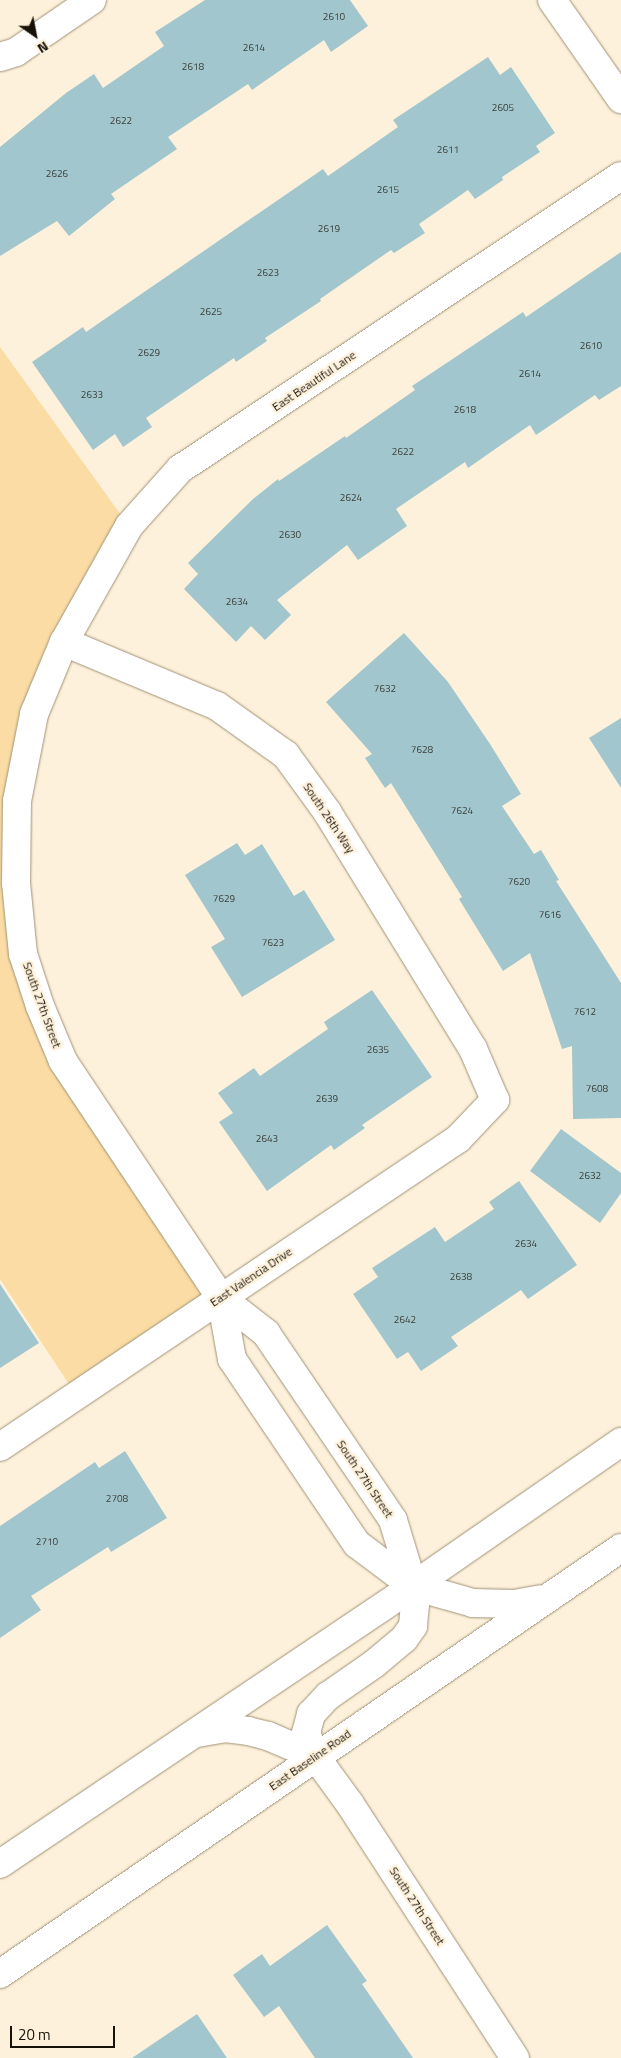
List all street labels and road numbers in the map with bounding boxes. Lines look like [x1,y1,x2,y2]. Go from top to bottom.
street label: East Beautiful Lane [269,348,359,414]
street label: South 26th Way [300,780,358,856]
street label: South 27th Street [20,960,64,1050]
street label: East Valencia Drive [207,1244,295,1310]
street label: South 27th Street [334,1438,396,1520]
street label: East Baseline Road [266,1726,354,1794]
street label: South 27th Street [386,1864,448,1948]

